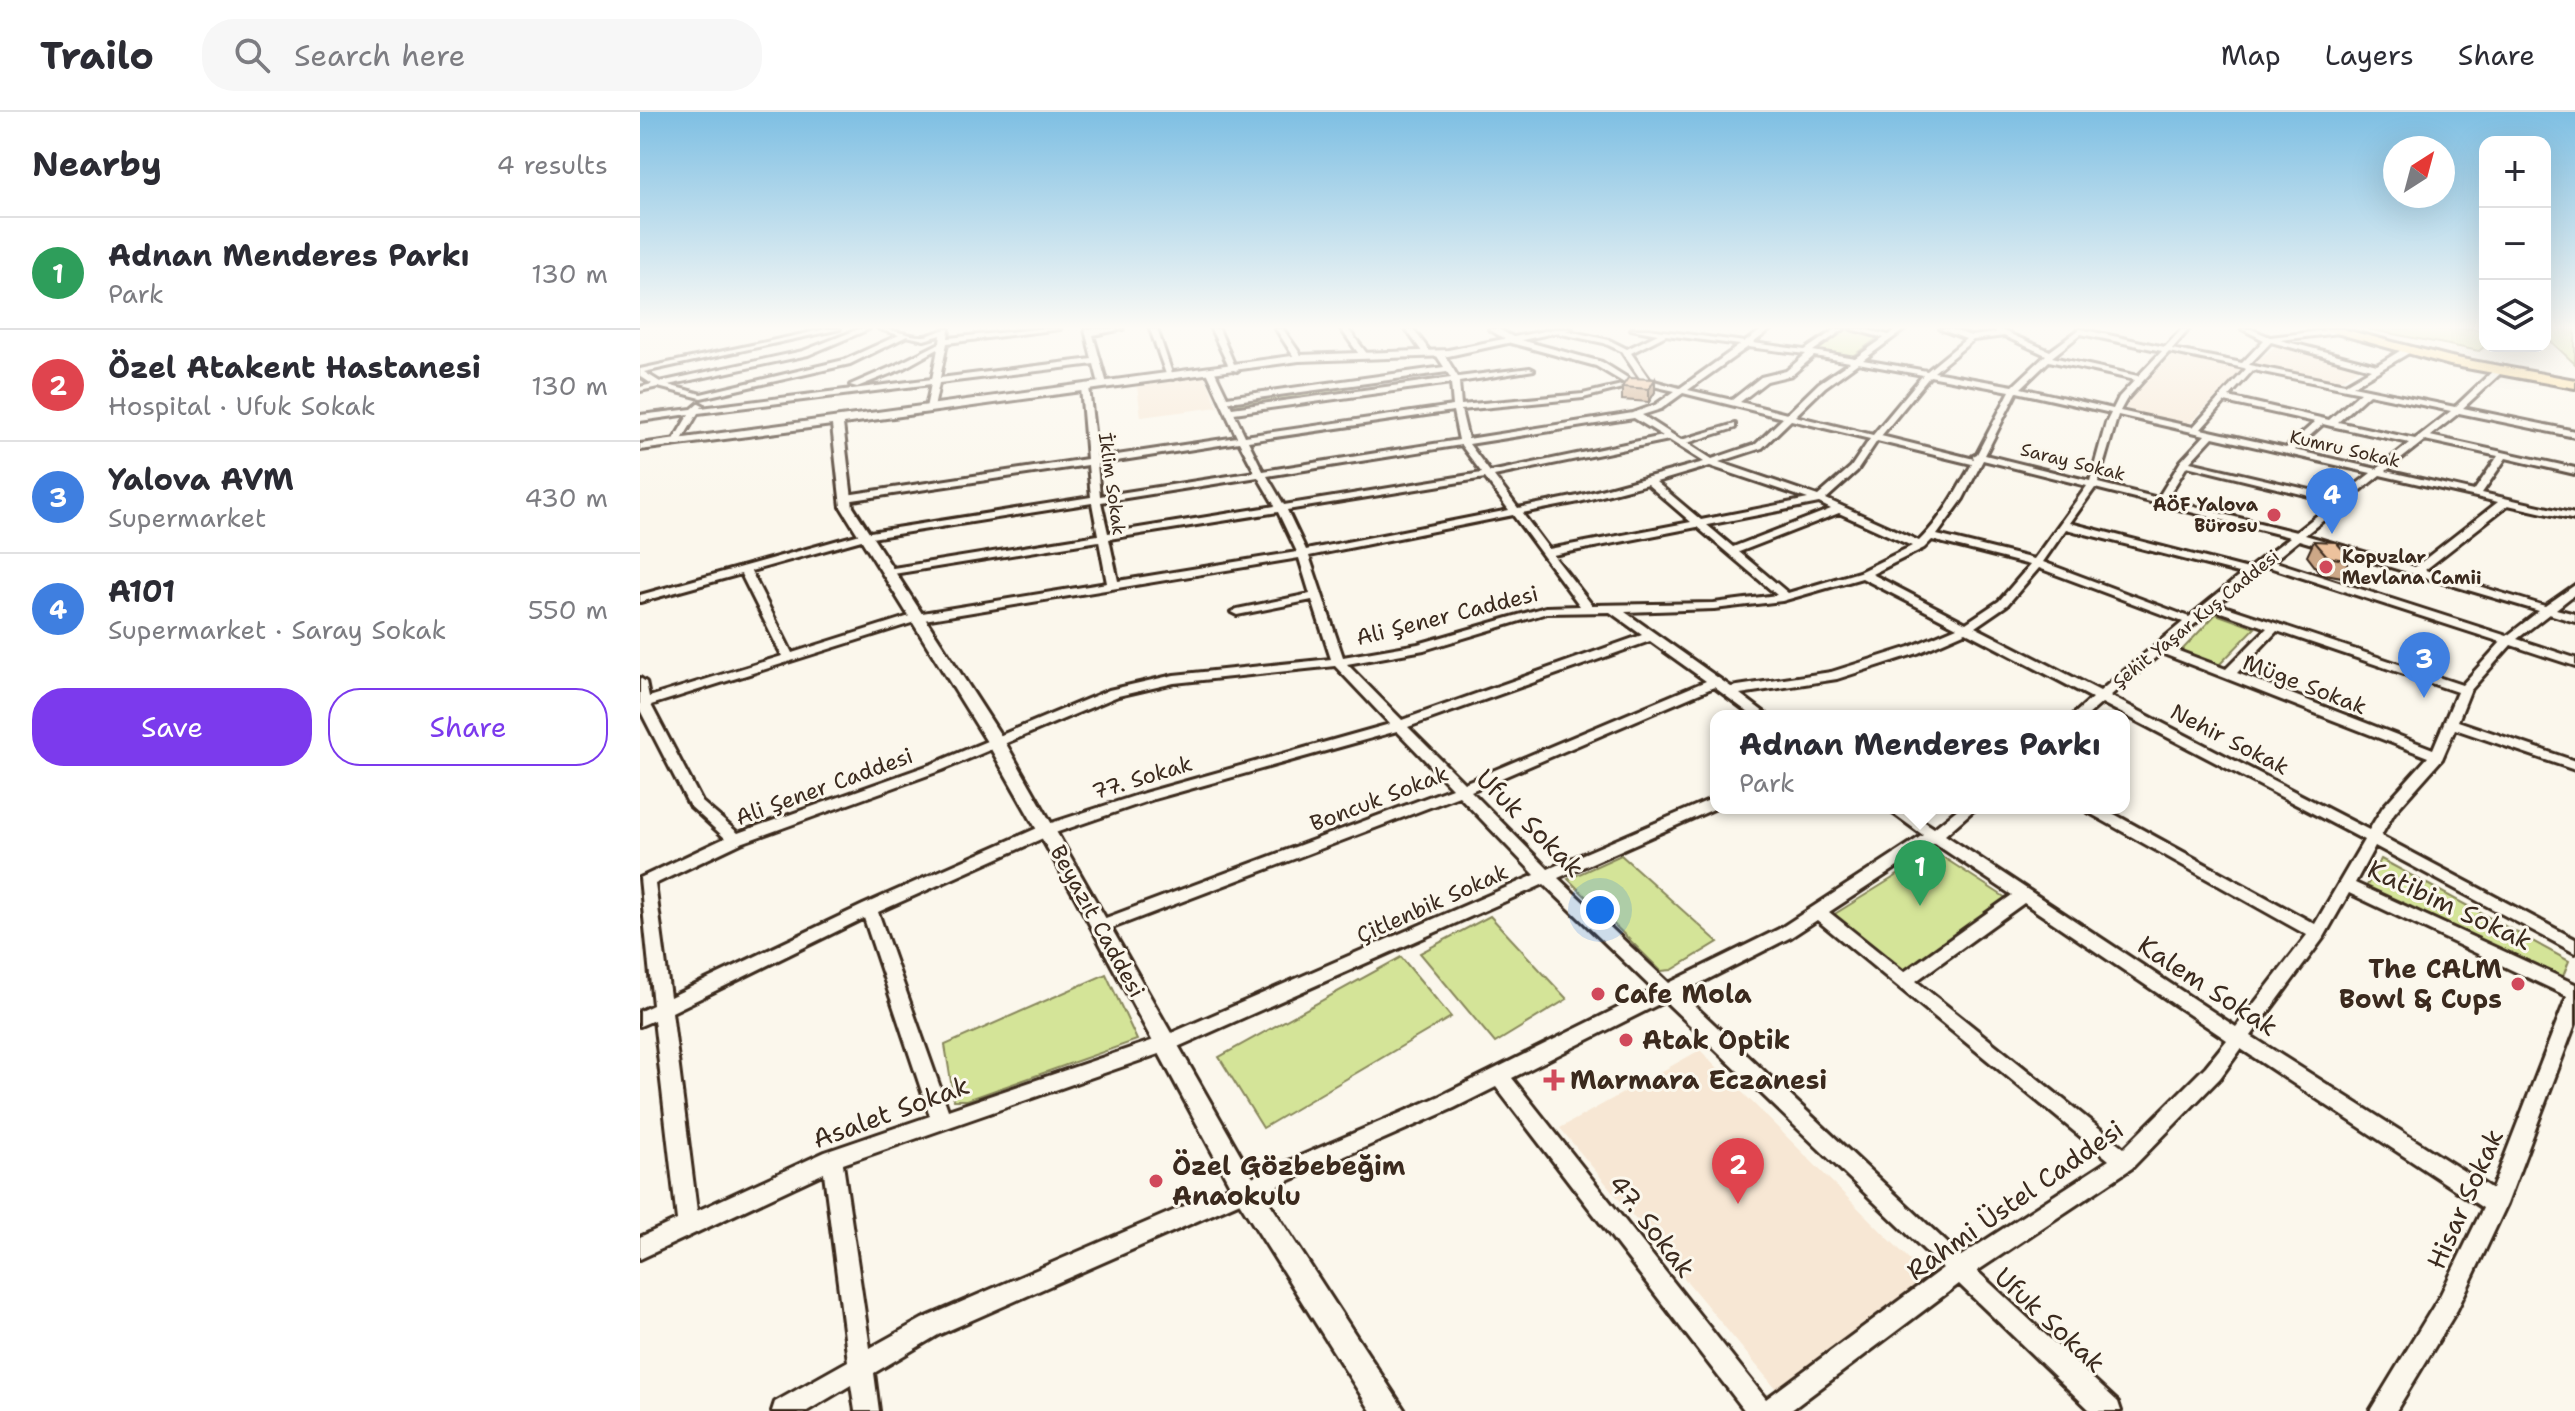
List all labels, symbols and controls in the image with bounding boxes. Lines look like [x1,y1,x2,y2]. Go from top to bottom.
search box [202,19,762,91]
text: Trailo [40,30,154,81]
icon: search [230,33,274,77]
text: Search here [294,35,465,76]
text: Map [2221,36,2281,74]
text: Layers [2325,36,2414,74]
text: Share [2458,36,2535,74]
north arrow [2383,136,2455,208]
map controls [2479,136,2551,352]
button: + [2479,136,2551,208]
text: Nearby [32,141,162,187]
text: 4 results [496,147,608,182]
button: − [2479,208,2551,280]
text: Adnan Menderes Parkı [108,235,470,276]
text: 1 [52,256,64,291]
text: 130 m [531,256,608,291]
text: Park [108,276,164,311]
button: layers [2479,280,2551,352]
text: Özel Atakent Hastanesi [108,347,481,388]
text: 2 [49,368,67,403]
text: 130 m [531,368,608,403]
text: Hospital · Ufuk Sokak [108,388,376,423]
street label: Kumru Sokak [2287,425,2403,473]
street label: İklim Sokak [1093,431,1131,537]
street label: Saray Sokak [2018,437,2128,487]
text: Yalova AVM [108,459,294,500]
pin: 4 [2306,468,2358,534]
text: 3 [49,480,67,515]
text: 430 m [524,480,608,515]
place label: AÖF Yalova Bürosu [2153,493,2259,538]
text: Supermarket [108,500,266,535]
marker: AÖF Yalova Bürosu [2265,506,2283,524]
street label: Şehit Yaşar Kuş Caddesi [2108,544,2284,694]
place label: Kopuzlar Mevlana Camii [2342,545,2481,590]
marker: Kopuzlar Mevlana Camii [2317,558,2335,576]
text: A101 [108,571,176,612]
street label: Ali Şener Caddesi [1353,579,1541,652]
text: 4 [49,592,67,627]
text: 550 m [528,592,608,627]
text: Supermarket · Saray Sokak [108,612,446,647]
pin: 3 [2398,632,2450,698]
street label: Müge Sokak [2239,648,2371,721]
button: Save [32,688,312,766]
button: Share [328,688,608,766]
street label: Nehir Sokak [2166,697,2294,782]
popup [1710,710,2130,814]
text: Adnan Menderes Parkı [1739,724,2101,765]
street label: Ali Şener Caddesi [731,741,917,832]
street label: 77. Sokak [1088,748,1196,806]
street label: Boncuk Sokak [1306,759,1453,838]
street label: Ufuk Sokak [1469,761,1592,884]
text: Park [1739,765,1795,800]
street label: Beyazıt Caddesi [1044,840,1151,1003]
pin: 1 [1894,840,1946,906]
street label: Katibim Sokak [2362,851,2538,958]
street label: Çitlenbik Sokak [1352,857,1513,950]
your location [1580,890,1620,930]
street label: Kalem Sokak [2131,927,2285,1044]
place label: The CALM Bowl & Cups [2339,951,2502,1016]
marker: The CALM Bowl & Cups [2509,975,2527,993]
place label: Cafe Mola [1614,976,1752,1011]
marker: Cafe Mola [1589,985,1607,1003]
place label: Atak Optik [1642,1022,1790,1057]
marker: Atak Optik [1617,1031,1635,1049]
place label: Marmara Eczanesi [1570,1062,1827,1097]
street label: Asalet Sokak [808,1067,974,1156]
marker: Marmara Eczanesi [1545,1071,1563,1089]
street label: Rahmi Üstel Caddesi [1899,1111,2130,1288]
street label: Hisar Sokak [2418,1123,2511,1274]
pin: 2 [1712,1138,1764,1204]
place label: Özel Gözbebeğim Anaokulu [1172,1148,1406,1213]
street label: 47. Sokak [1601,1167,1704,1285]
marker: Özel Gözbebeğim Anaokulu [1147,1172,1165,1190]
street label: Ufuk Sokak [1987,1259,2113,1380]

